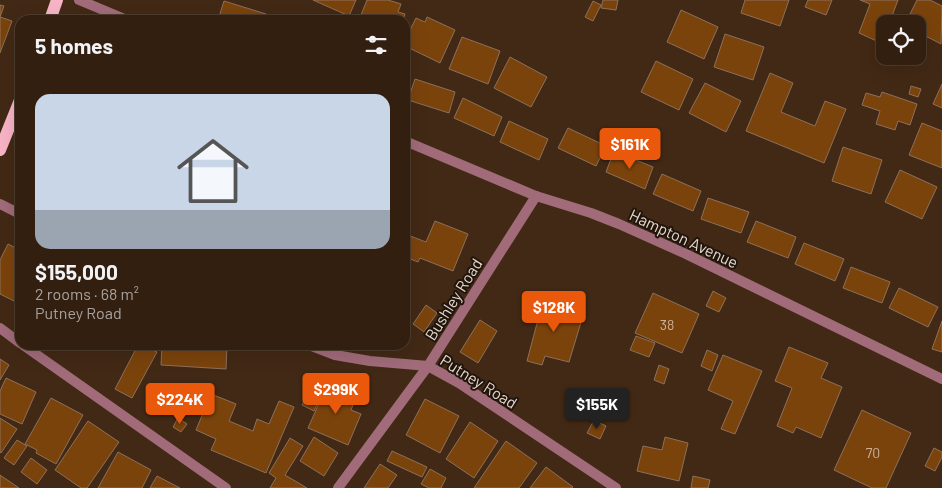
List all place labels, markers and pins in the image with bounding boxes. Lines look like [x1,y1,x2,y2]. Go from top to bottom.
pin: $161K [595,128,665,170]
pin: $128K [519,290,589,333]
pin: $299K [301,372,371,415]
pin: $224K [145,382,215,425]
pin: $155K [562,388,632,430]

